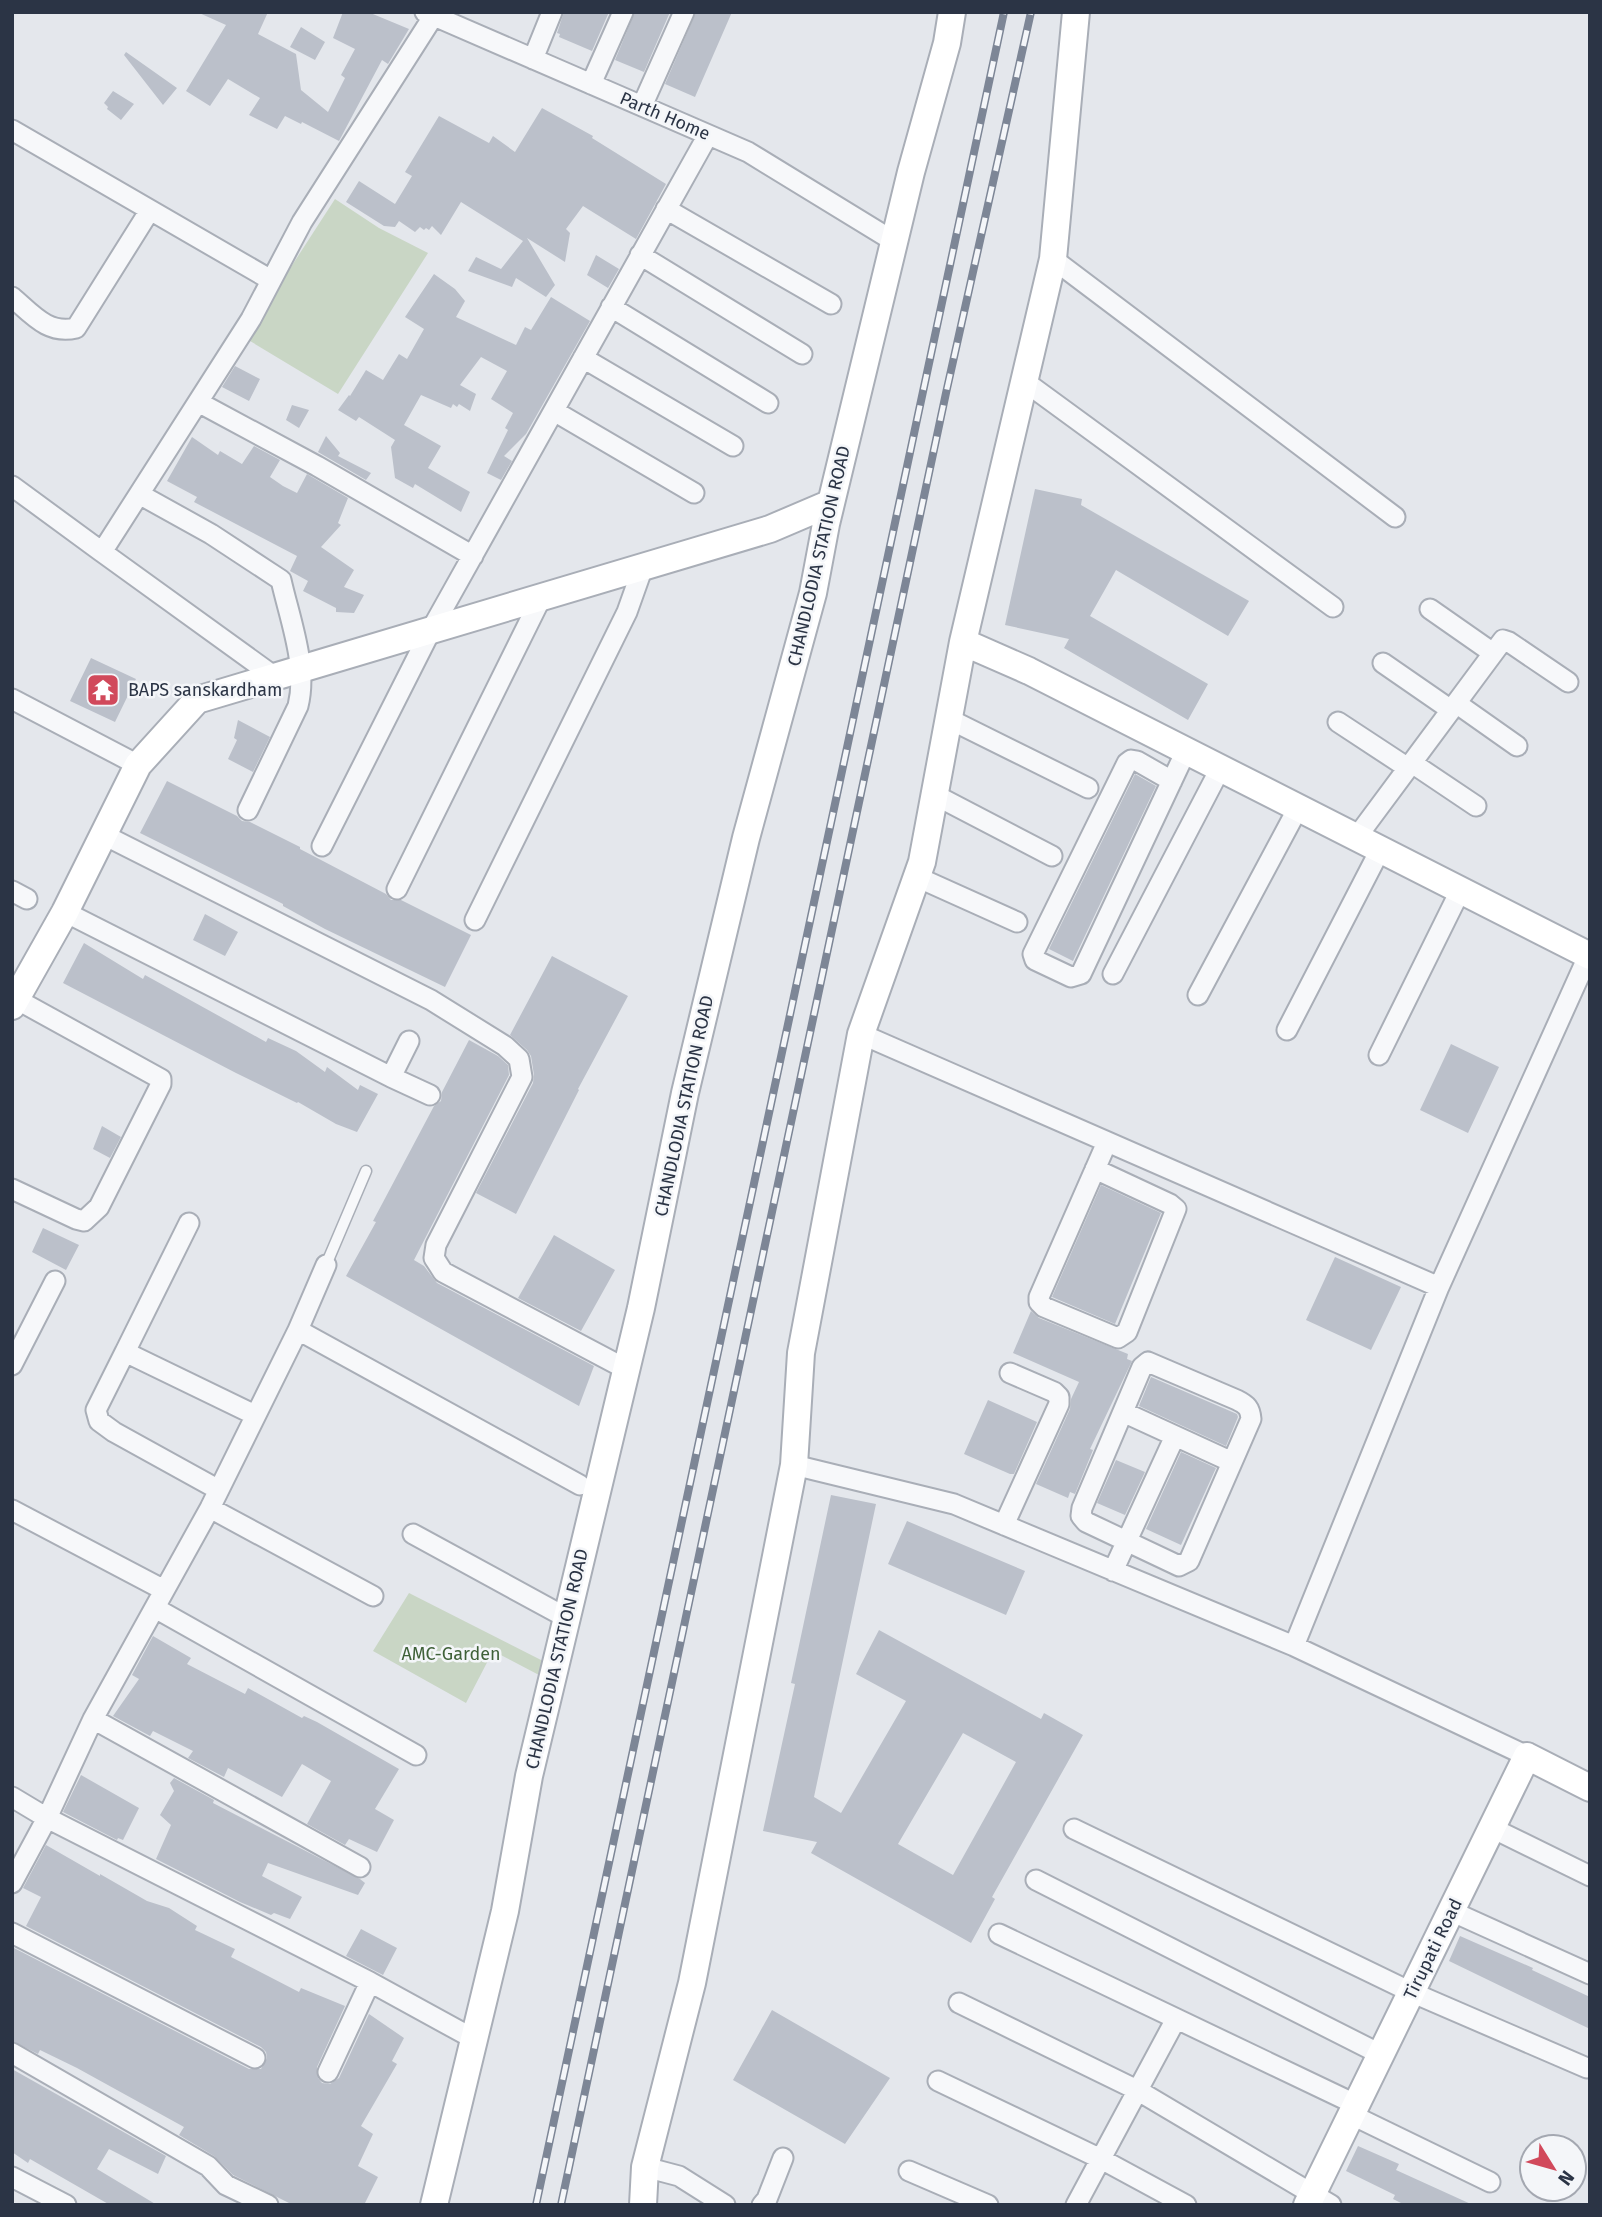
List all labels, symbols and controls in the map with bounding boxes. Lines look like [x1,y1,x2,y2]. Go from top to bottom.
street label: Parth Home [617,87,713,145]
street label: CHANDLODIA STATION ROAD [783,444,855,668]
temple icon: BAPS sanskardham [84,671,122,709]
place label: BAPS sanskardham [128,679,283,701]
street label: CHANDLODIA STATION ROAD [650,993,718,1219]
street label: CHANDLODIA STATION ROAD [521,1547,593,1771]
park label: AMC-Garden [401,1643,501,1665]
street label: Tirupati Road [1399,1895,1467,2003]
north arrow [1518,2133,1588,2203]
text: N [1553,2166,1579,2190]

